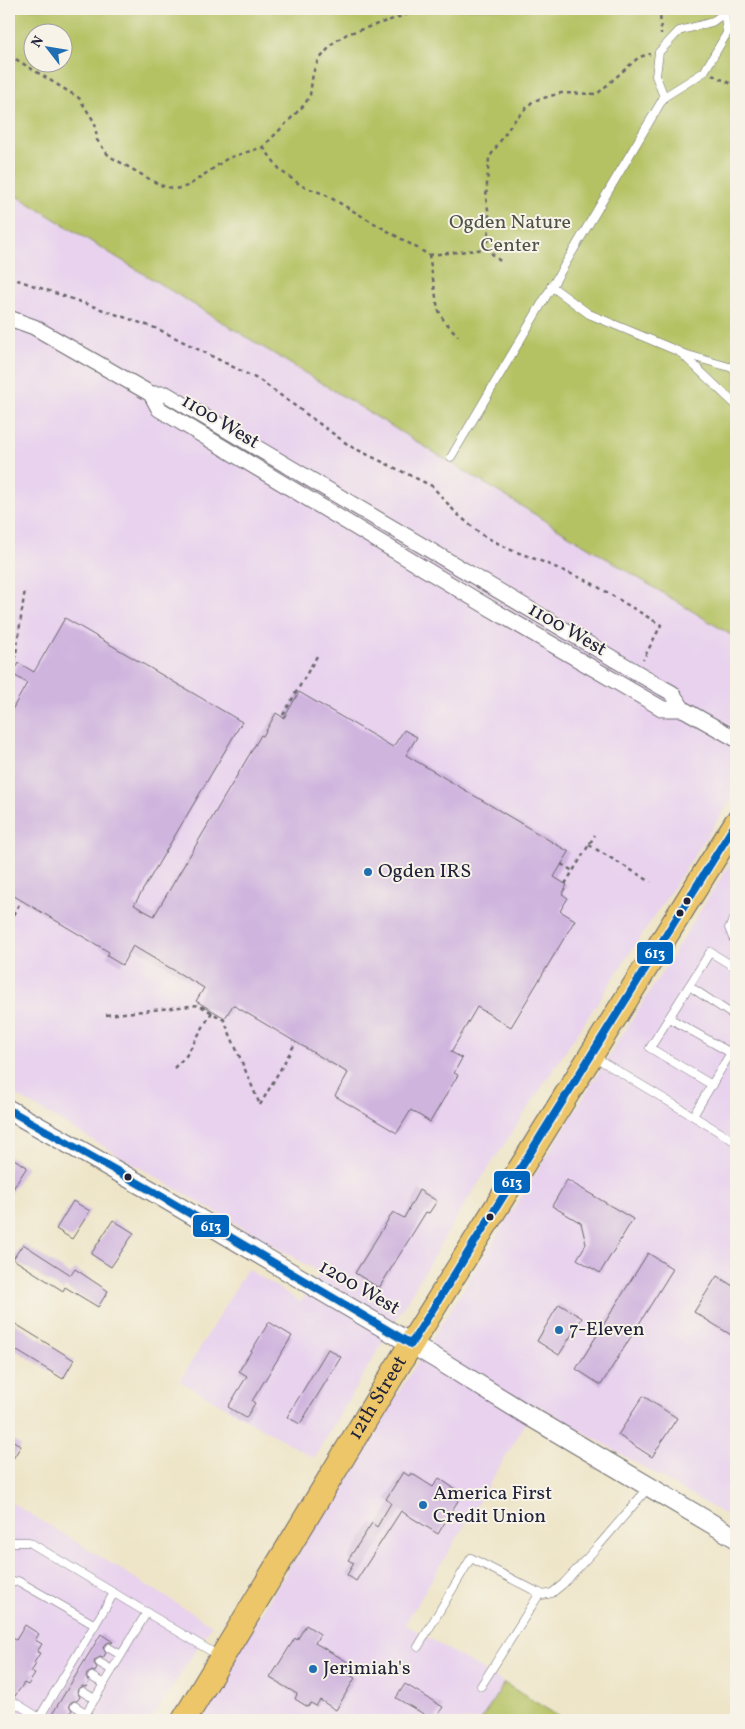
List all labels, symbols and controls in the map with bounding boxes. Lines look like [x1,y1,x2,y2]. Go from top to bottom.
north arrow [22,22,72,72]
text: N [27,33,49,51]
park label: Ogden Nature Center [449,209,571,260]
street label: 1100 West [176,388,264,456]
street label: 1100 West [522,596,612,664]
place label: Ogden IRS [378,858,471,886]
marker: Ogden IRS [362,866,374,878]
unlabelled marker [682,896,692,906]
unlabelled marker [675,908,685,918]
line badge: 613 [636,941,674,965]
text: 613 [645,945,665,964]
line badge: 613 [493,1170,531,1194]
unlabelled marker [123,1172,133,1182]
text: 613 [502,1174,522,1193]
unlabelled marker [485,1212,495,1222]
line badge: 613 [192,1214,230,1238]
text: 613 [201,1218,221,1237]
street label: 1200 West [313,1253,405,1323]
place label: 7-Eleven [569,1316,645,1344]
marker: 7-Eleven [553,1324,565,1336]
street label: 12th Street [342,1351,415,1446]
place label: America First Credit Union [433,1480,552,1531]
marker: America First Credit Union [417,1499,429,1511]
place label: Jerimiah's [323,1655,411,1683]
marker: Jerimiah's [307,1663,319,1675]

